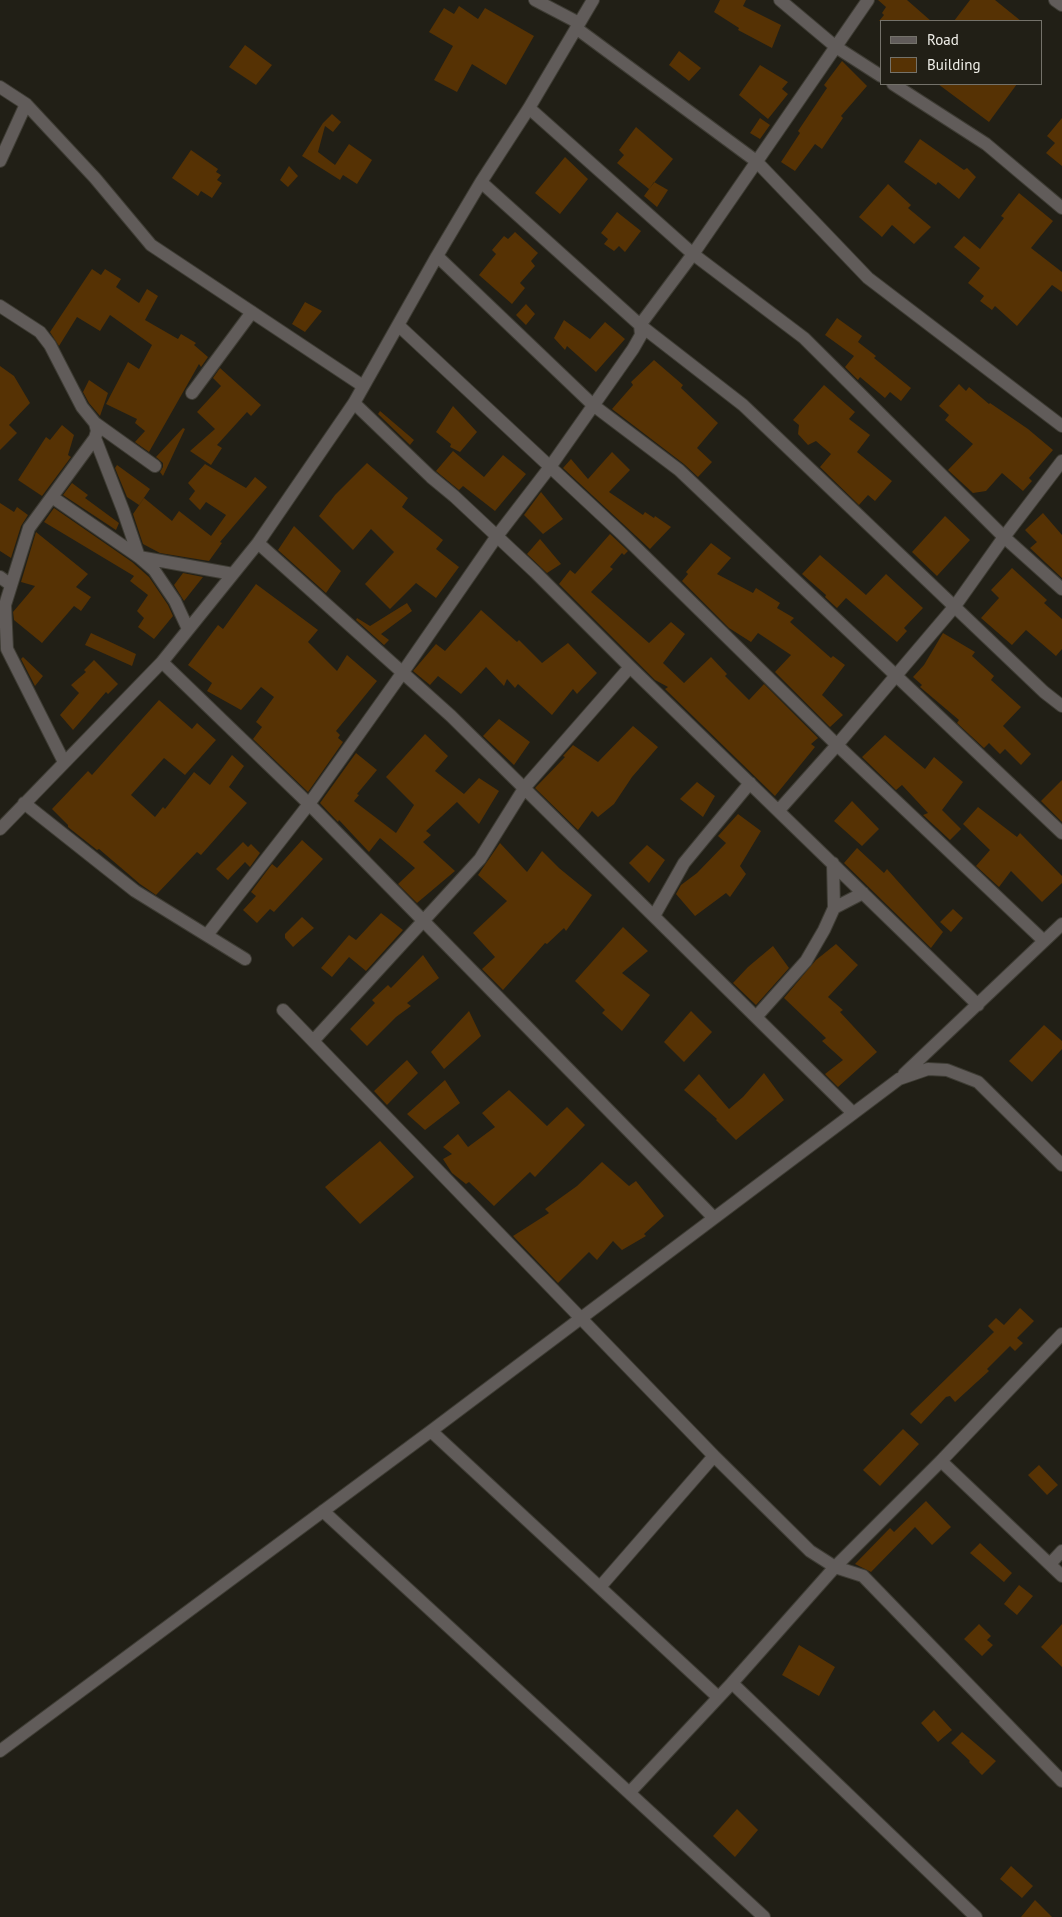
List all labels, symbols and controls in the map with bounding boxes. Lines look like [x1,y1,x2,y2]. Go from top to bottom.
legend [880,20,1042,85]
text: Road [927,30,959,49]
text: Building [927,55,981,74]

